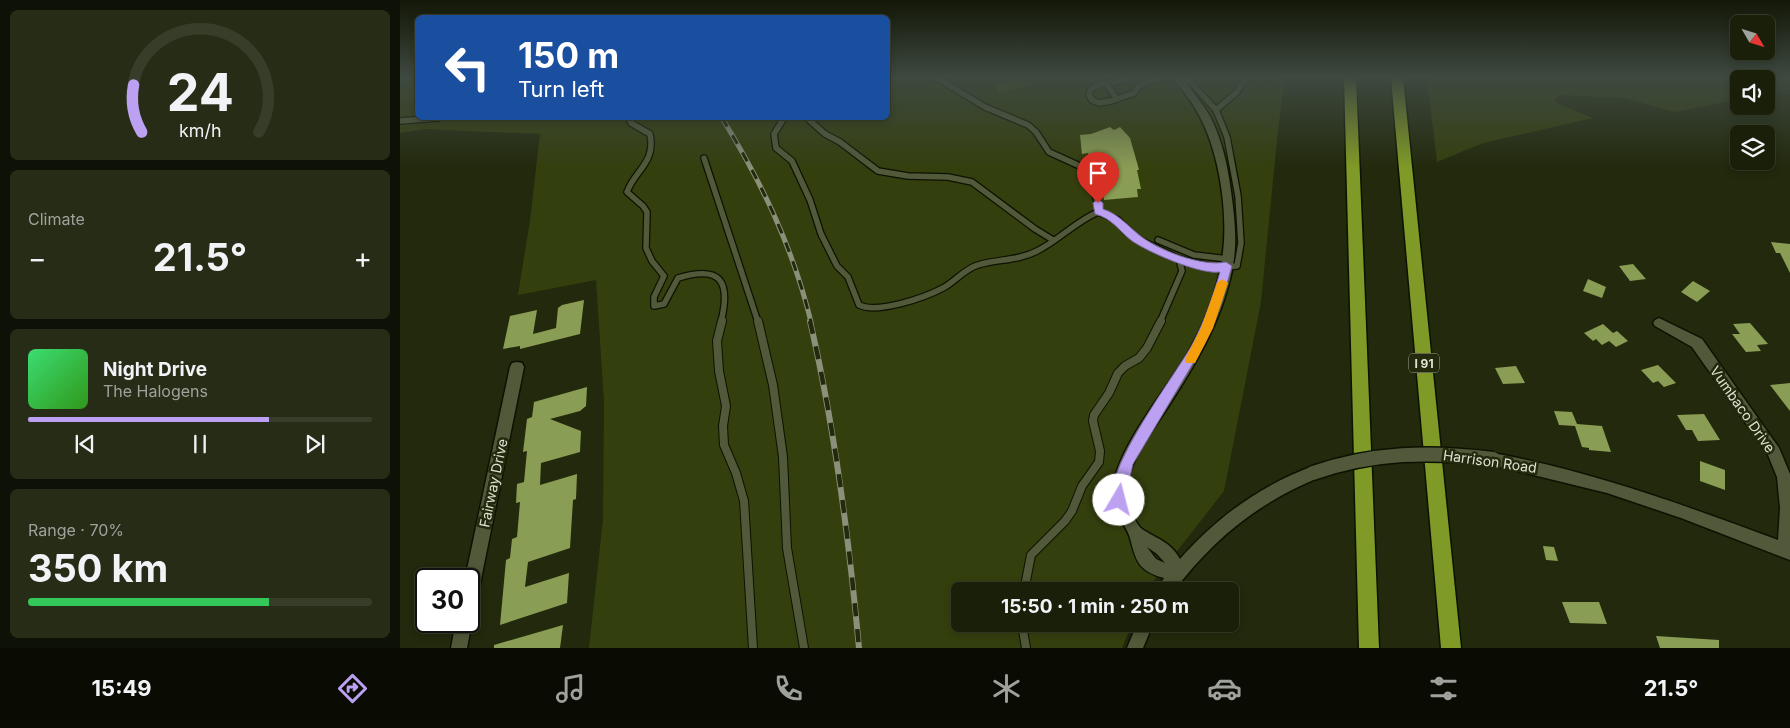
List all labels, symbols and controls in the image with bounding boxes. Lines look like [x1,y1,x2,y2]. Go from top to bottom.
north arrow [1730,15,1775,60]
map controls [1730,15,1775,170]
text: 150 m [518,34,619,76]
icon: left [435,35,500,100]
text: 24 [166,61,234,124]
button: sound [1730,70,1775,115]
text: Turn left [518,76,604,102]
text: km/h [179,120,221,141]
button: layers [1730,125,1775,170]
pin [1077,152,1119,203]
icon: arrive [1084,159,1112,187]
text: Climate [28,209,85,229]
text: 21.5° [153,234,247,280]
text: − [28,241,47,275]
text: + [353,241,372,275]
road number: I 91 [1409,353,1439,372]
text: Night Drive [103,358,207,381]
street label: Vumbaco Drive [1707,362,1779,456]
text: The Halogens [103,381,208,401]
icon: previous [71,430,99,458]
icon: pause [186,430,214,458]
icon: next [301,430,329,458]
street label: Fairway Drive [475,437,511,529]
street label: Harrison Road [1442,446,1538,476]
position arrow [1092,473,1144,525]
text: Range · 70% [28,520,124,540]
text: 350 km [28,545,168,591]
speed limit sign: 30 [415,568,480,633]
text: 15:50 · 1 min · 250 m [1001,595,1189,618]
icon: directions [335,671,370,706]
icon: music [553,671,588,706]
icon: phone [771,671,806,706]
icon: climate [989,671,1024,706]
icon: car [1207,671,1242,706]
icon: filters [1426,671,1461,706]
text: 15:49 [92,675,152,701]
text: 21.5° [1644,675,1698,701]

